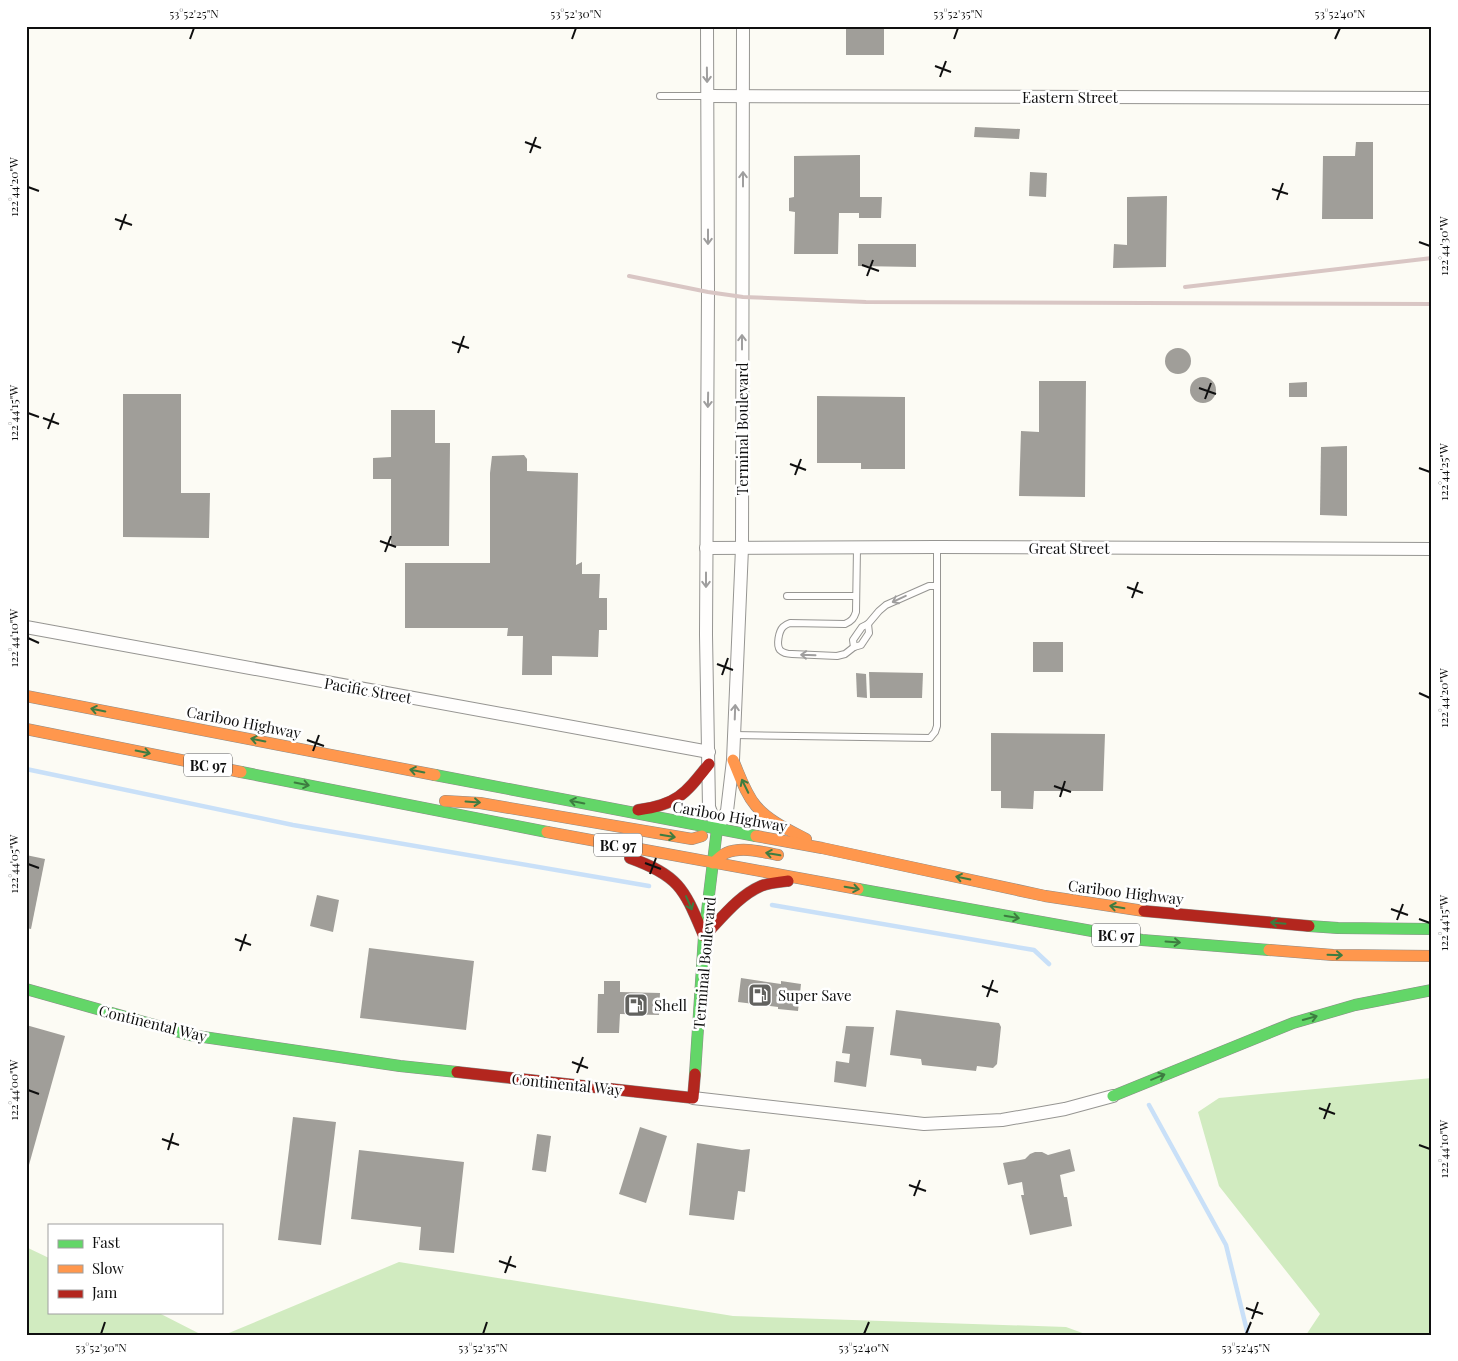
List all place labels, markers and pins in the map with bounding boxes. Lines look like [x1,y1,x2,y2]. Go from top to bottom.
fuel station icon: Super Save [747,982,773,1008]
place label: Super Save [778,985,852,1005]
fuel station icon: Shell [623,992,649,1018]
place label: Shell [654,995,687,1015]

